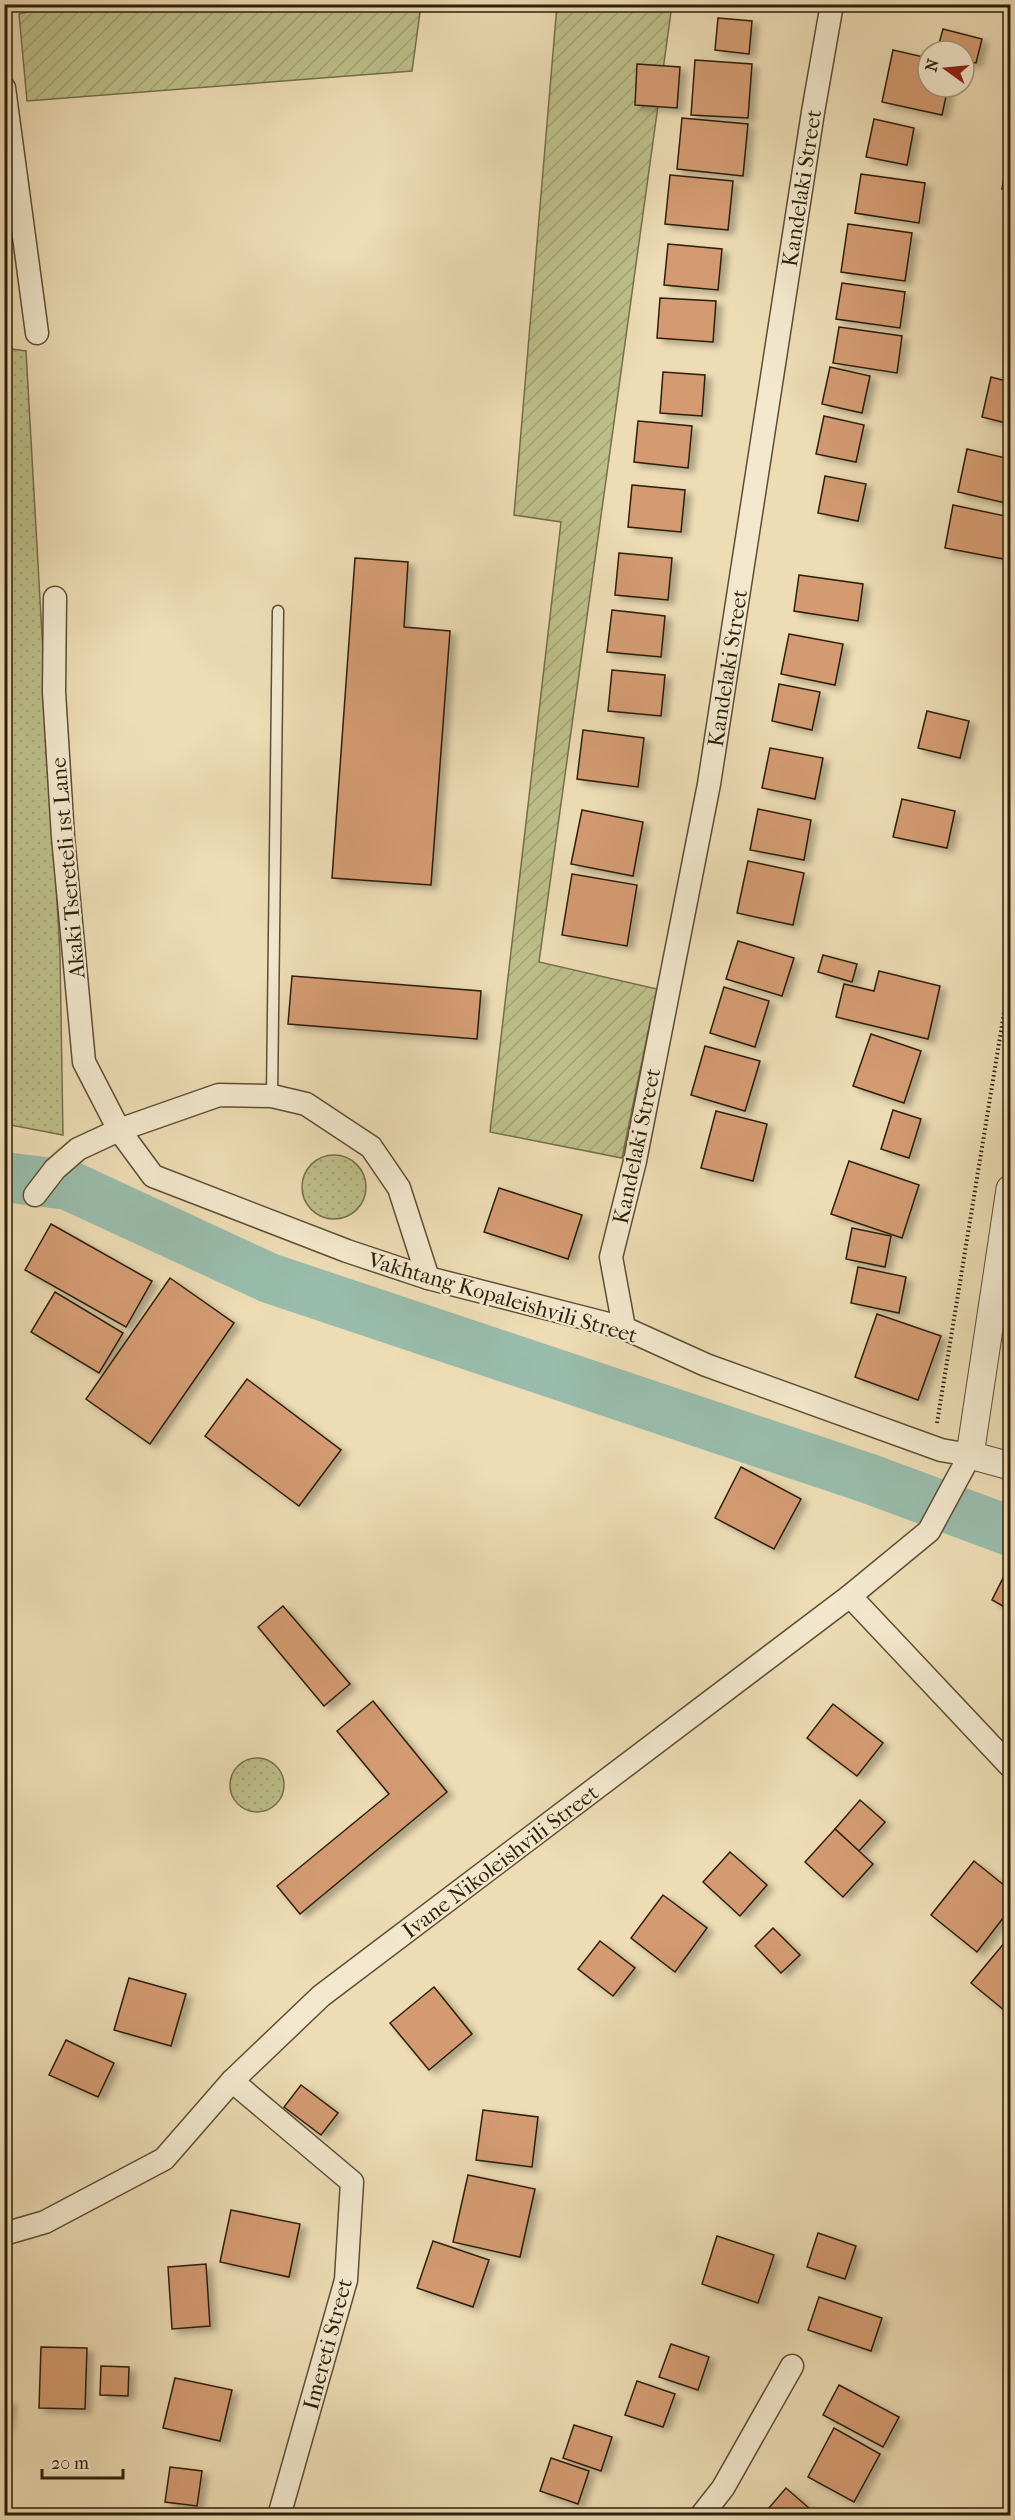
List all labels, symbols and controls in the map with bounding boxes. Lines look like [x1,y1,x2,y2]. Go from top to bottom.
north arrow [916,39,976,99]
text: N [921,56,943,74]
street label: Kandelaki Street [777,108,827,269]
street label: Kandelaki Street [703,588,753,749]
street label: Akaki Tsereteli 1st Lane [45,756,91,981]
street label: Kandelaki Street [608,1066,666,1227]
street label: Vakhtang Kopaleishvili Street [364,1247,641,1349]
street label: Ivane Nikoleishvili Street [398,1780,604,1944]
street label: Imereti Street [298,2276,358,2413]
scale bar [42,2442,123,2480]
text: 20 m [51,2453,89,2474]

